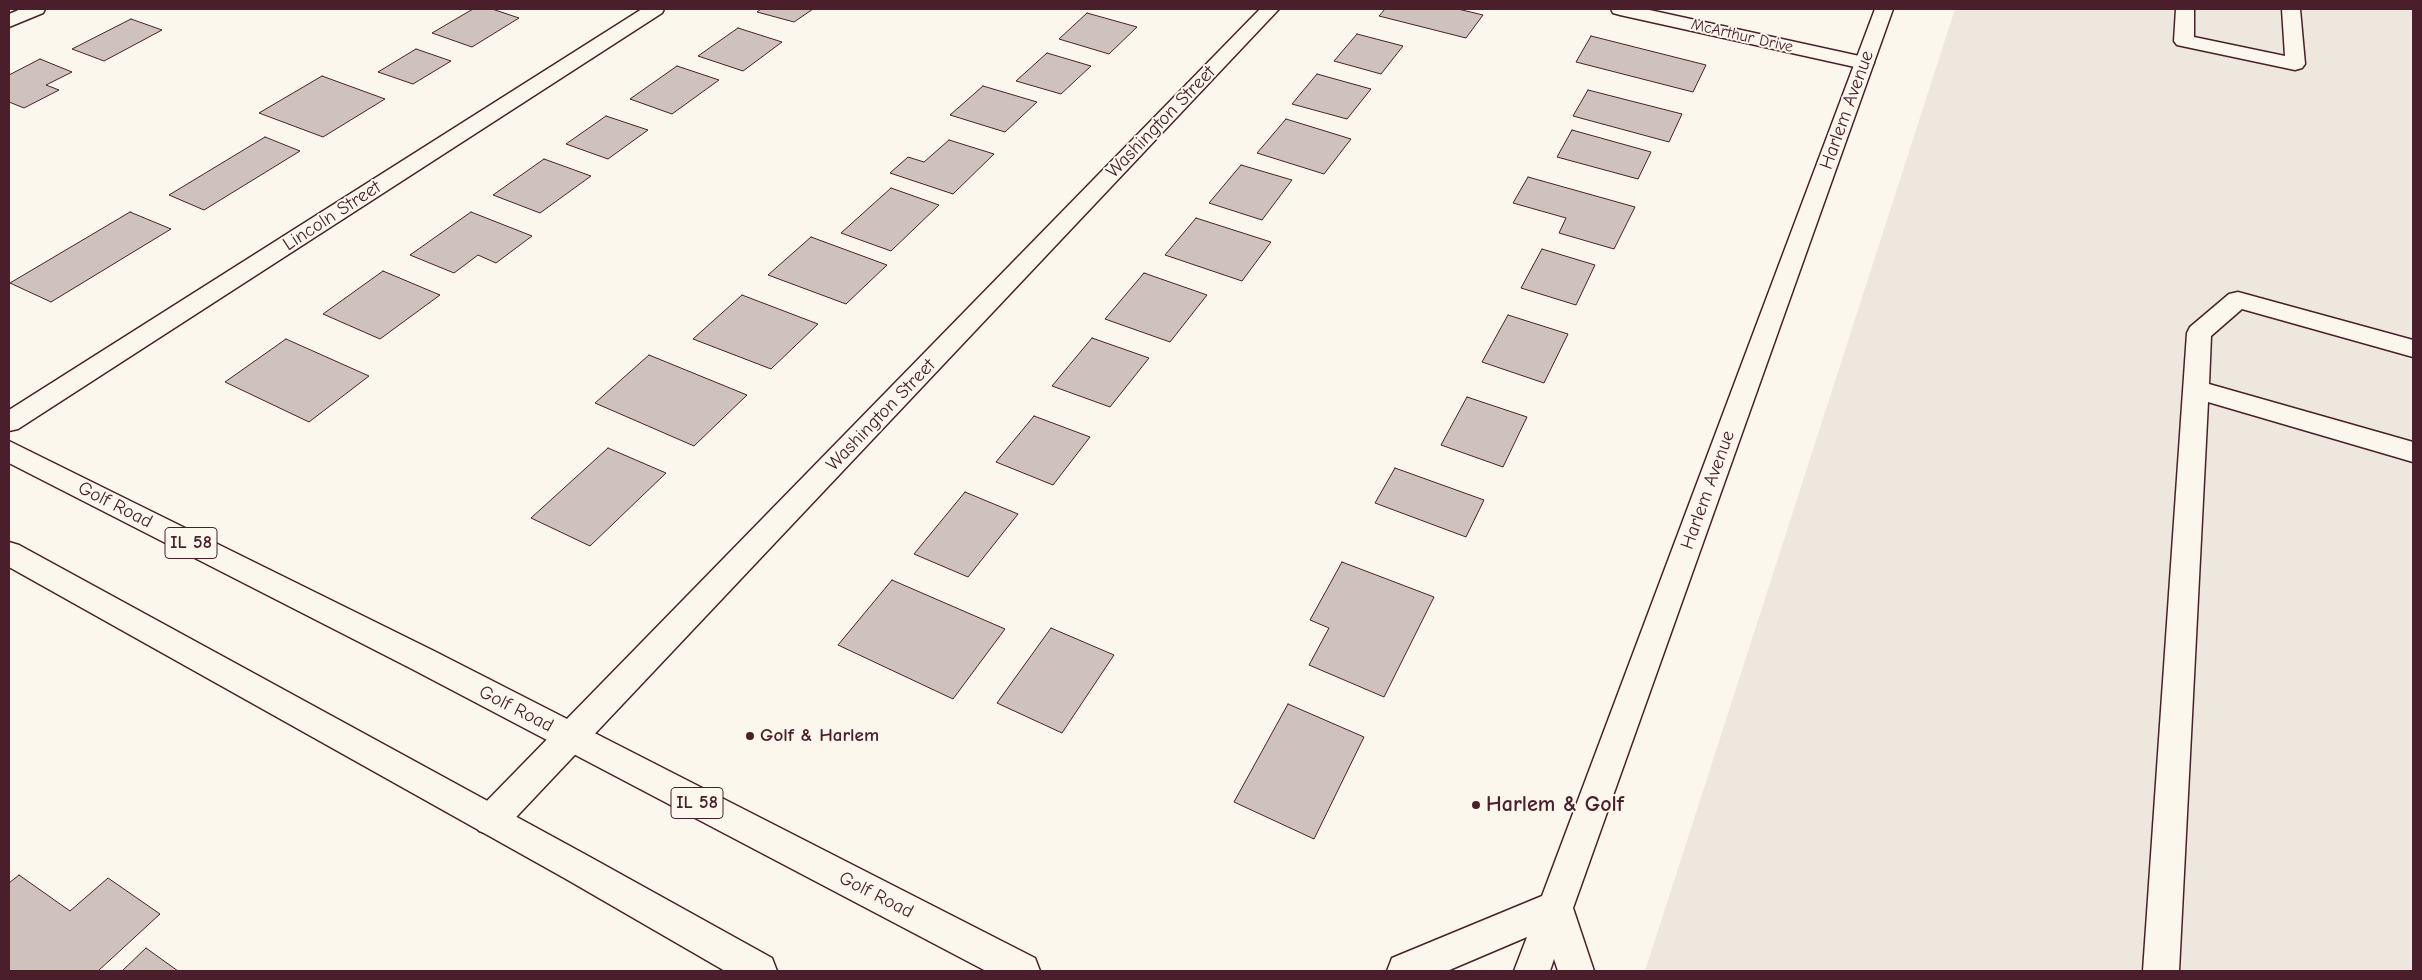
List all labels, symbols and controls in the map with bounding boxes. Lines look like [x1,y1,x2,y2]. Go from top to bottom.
street label: McArthur Drive [1689,15,1795,57]
street label: Harlem Avenue [1815,48,1879,172]
street label: Washington Street [1102,61,1220,183]
street label: Lincoln Street [279,176,385,256]
street label: Washington Street [822,354,940,476]
street label: Harlem Avenue [1676,428,1740,552]
street label: Golf Road [74,477,156,533]
road number: IL 58 [165,528,217,558]
street label: Golf Road [475,681,557,737]
place label: Golf & Harlem [760,725,879,747]
marker: Golf & Harlem [744,730,756,742]
road number: IL 58 [671,788,723,818]
place label: Harlem & Golf [1486,792,1624,818]
marker: Harlem & Golf [1470,799,1482,811]
street label: Golf Road [835,867,917,923]

